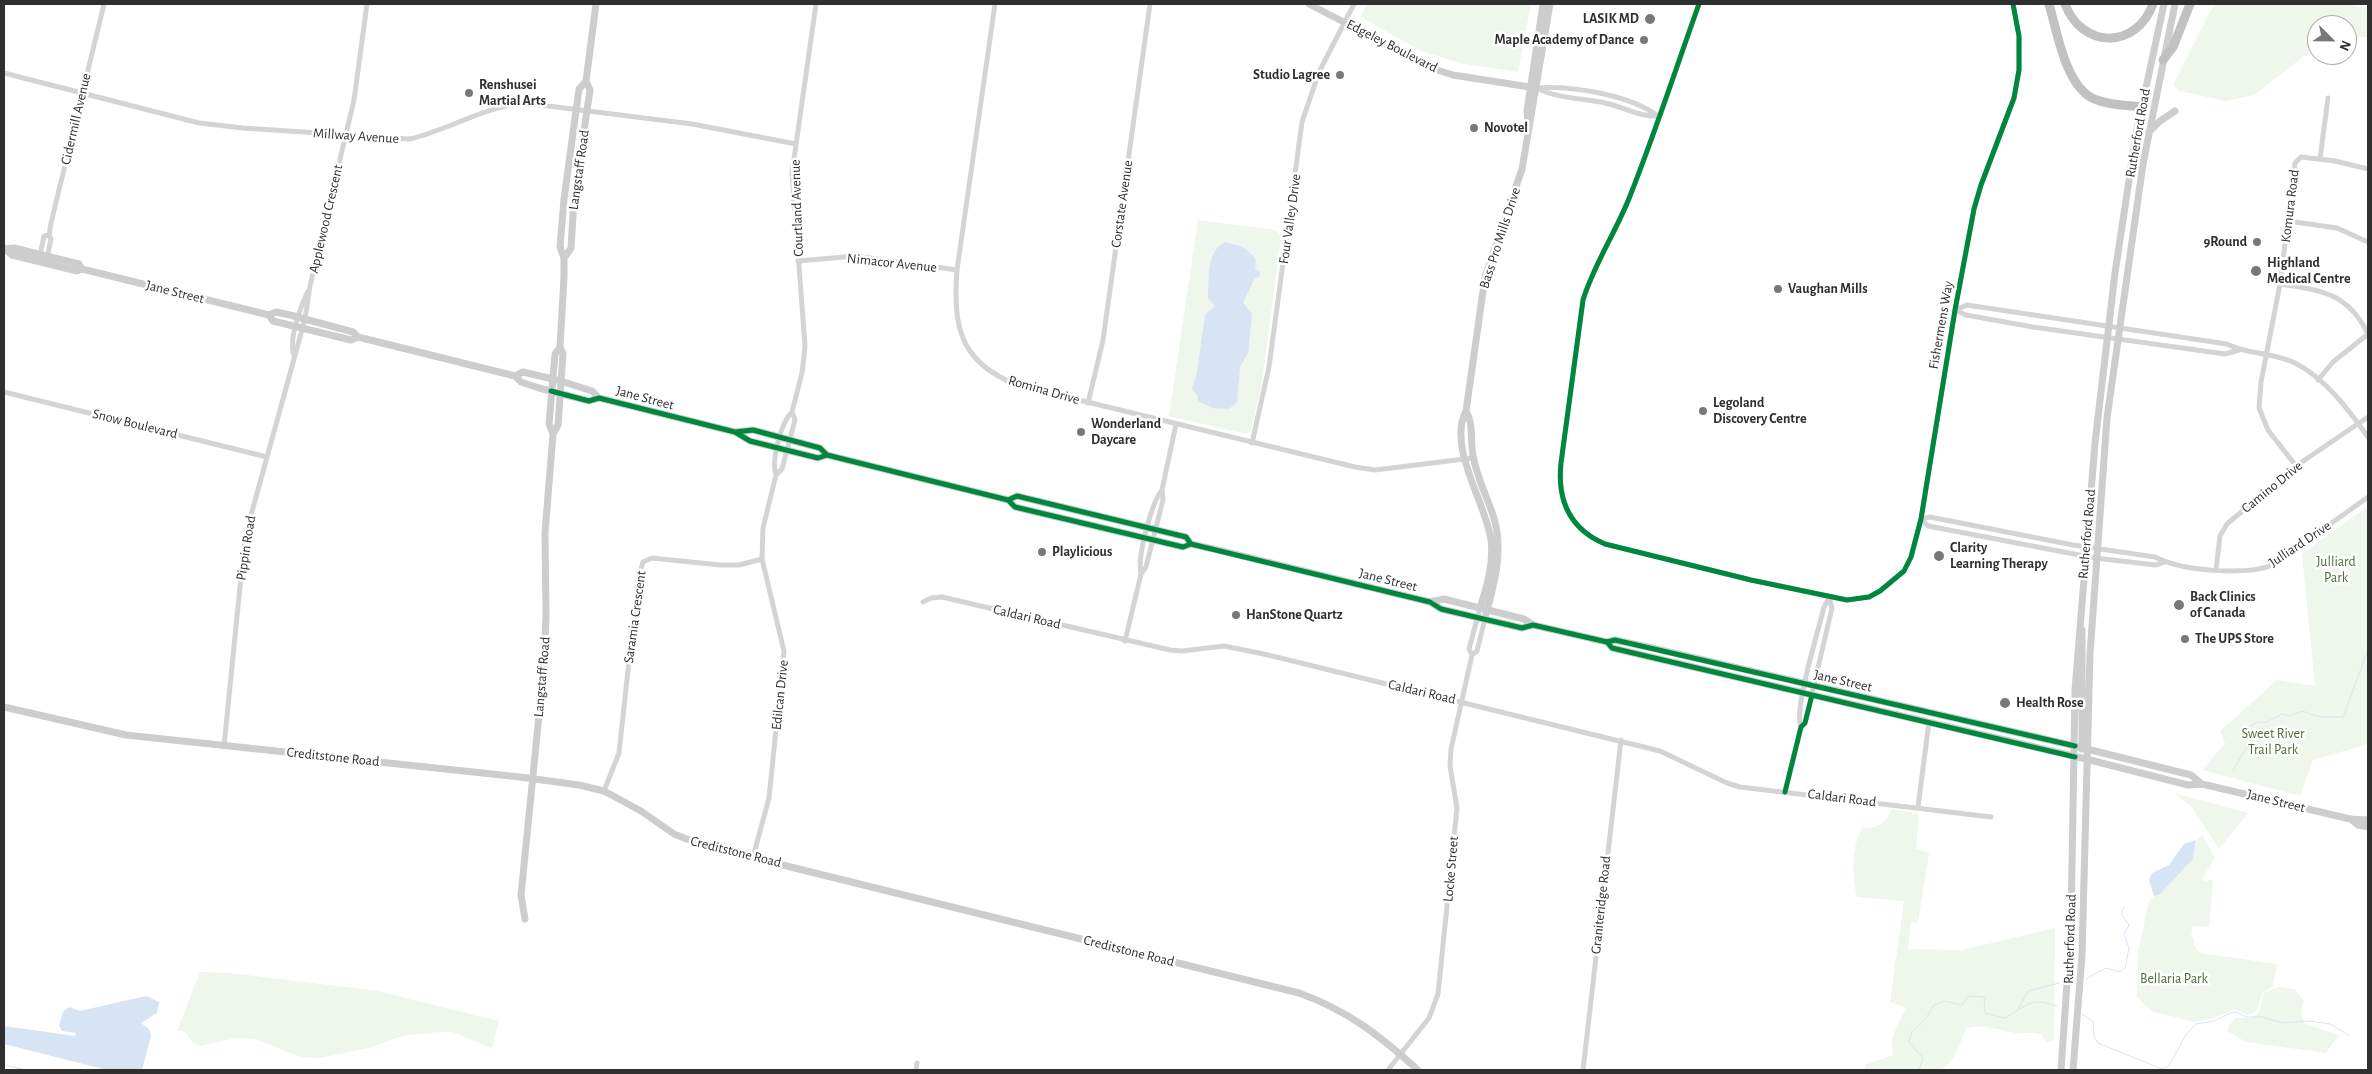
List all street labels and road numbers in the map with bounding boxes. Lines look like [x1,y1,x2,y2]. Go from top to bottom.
street label: Edgeley Boulevard [1344,16,1440,76]
street label: Cidermill Avenue [57,72,95,166]
street label: Rutherford Road [2122,87,2154,179]
street label: Millway Avenue [313,125,399,147]
street label: Langstaff Road [565,129,593,211]
street label: Courtland Avenue [787,159,807,257]
street label: Corstate Avenue [1108,159,1136,249]
street label: Applewood Crescent [305,163,347,275]
street label: Komura Road [2277,169,2303,243]
street label: Four Valley Drive [1275,173,1305,265]
street label: Bass Pro Mills Drive [1476,185,1524,291]
street label: Nimacor Avenue [846,250,938,276]
street label: Jane Street [144,277,206,307]
street label: Fishermens Way [1925,280,1957,370]
street label: Romina Drive [1006,372,1082,408]
street label: Jane Street [614,382,676,414]
street label: Snow Boulevard [91,405,179,443]
street label: Camino Drive [2238,457,2306,517]
street label: Rutherford Road [2075,488,2099,580]
street label: Pippin Road [233,514,259,582]
street label: Julliard Drive [2266,517,2334,571]
street label: Jane Street [1357,565,1419,595]
street label: Saramia Crescent [620,570,650,664]
street label: Caldari Road [992,601,1062,633]
street label: Langstaff Road [530,636,554,718]
street label: Edilcan Drive [768,659,792,731]
street label: Jane Street [1812,666,1874,696]
street label: Caldari Road [1387,676,1457,708]
street label: Creditstone Road [286,744,380,770]
street label: Caldari Road [1807,785,1877,811]
street label: Jane Street [2245,786,2307,816]
street label: Creditstone Road [689,833,783,871]
street label: Locke Street [1440,836,1462,902]
street label: Graniteridge Road [1587,855,1615,955]
street label: Rutherford Road [2060,894,2080,984]
street label: Creditstone Road [1082,932,1176,970]

